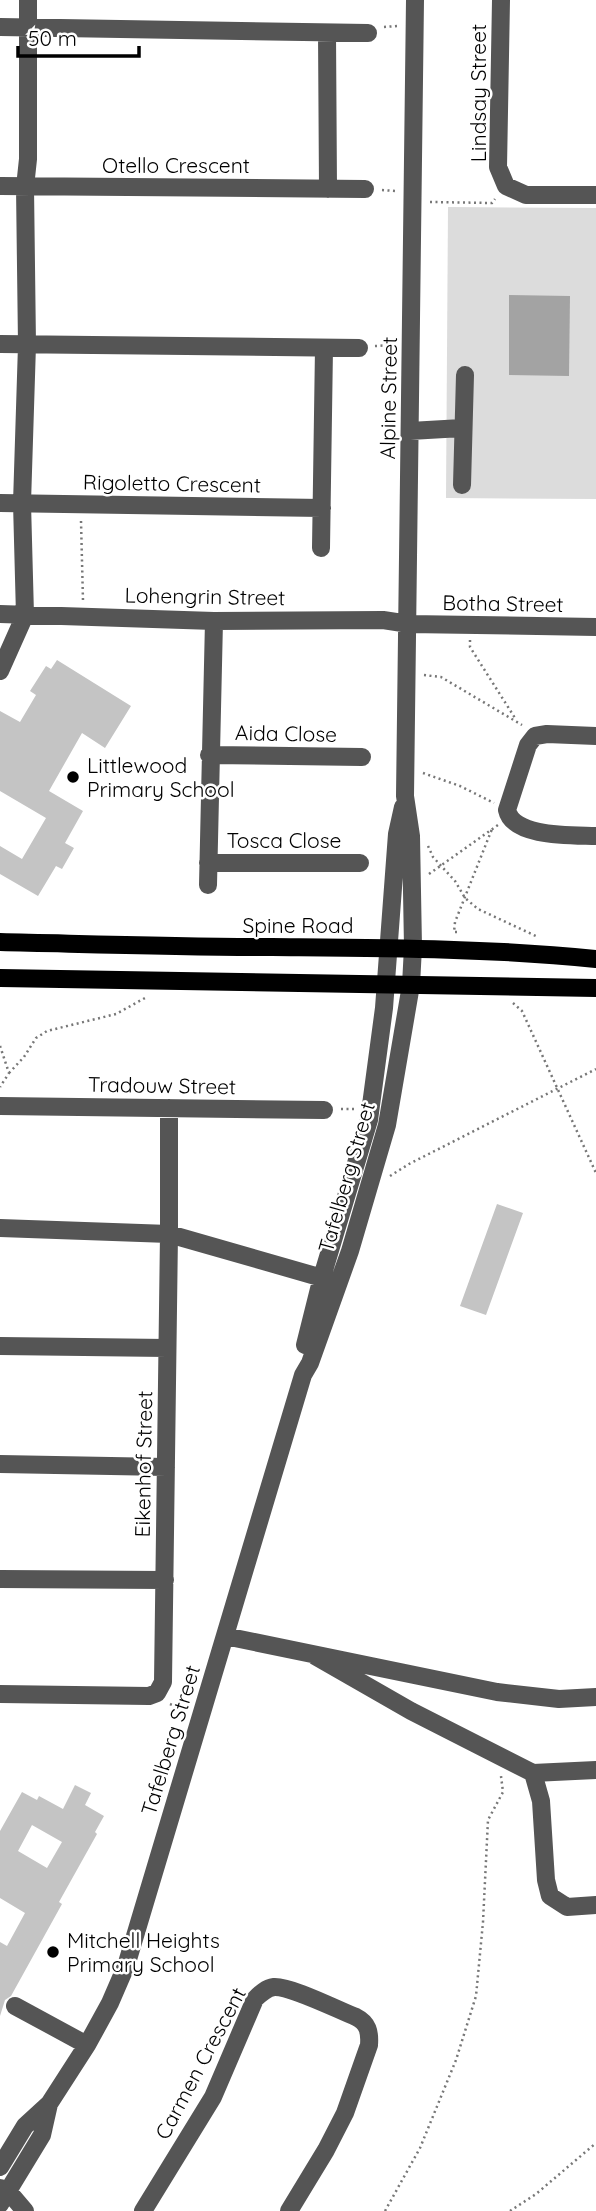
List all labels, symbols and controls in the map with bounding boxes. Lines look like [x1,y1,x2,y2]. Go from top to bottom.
scale bar [18,14,138,58]
street label: Lindsay Street [465,24,491,162]
text: 50 m [28,25,77,51]
street label: Otello Crescent [102,152,250,178]
street label: Alpine Street [374,336,402,460]
street label: Rigoletto Crescent [83,468,261,498]
street label: Lohengrin Street [124,582,286,610]
street label: Botha Street [442,589,564,617]
street label: Aida Close [235,719,337,747]
place label: Littlewood Primary School [87,752,235,802]
marker: Littlewood Primary School [65,769,81,785]
street label: Tosca Close [227,827,341,853]
street label: Spine Road [243,912,353,938]
street label: Tradouw Street [88,1071,236,1099]
street label: Tafelberg Street [312,1099,380,1255]
street label: Eikenhof Street [129,1391,157,1537]
street label: Tafelberg Street [135,1662,205,1818]
place label: Mitchell Heights Primary School [67,1927,220,1977]
marker: Mitchell Heights Primary School [45,1944,61,1960]
street label: Carmen Crescent [149,1983,251,2143]

